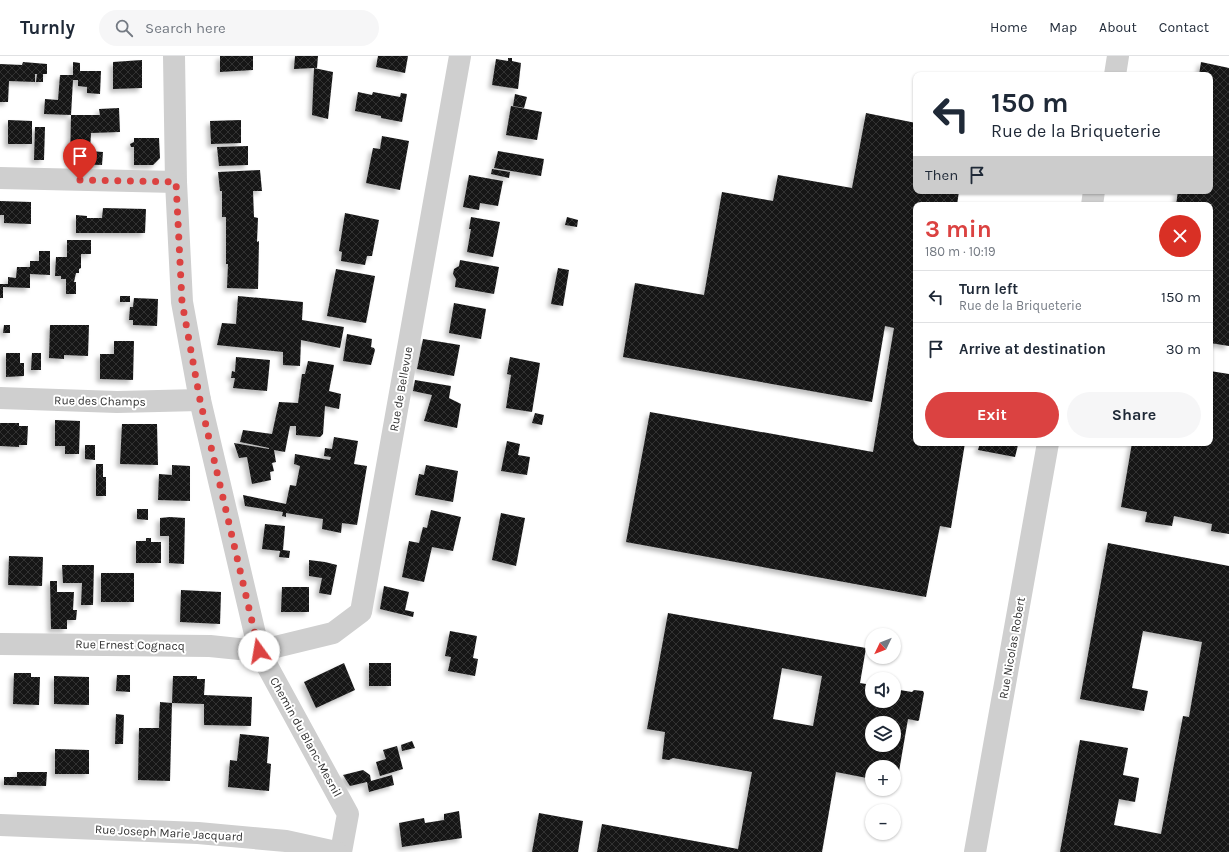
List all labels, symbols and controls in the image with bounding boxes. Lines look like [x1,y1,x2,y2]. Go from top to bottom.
search box [99,10,379,46]
text: Turnly [20,17,75,39]
icon: search [113,17,135,39]
text: Search here [145,19,226,37]
text: Home [990,19,1027,36]
text: Map [1049,19,1077,36]
text: About [1099,19,1137,36]
text: Contact [1159,19,1209,36]
text: 150 m [991,86,1069,119]
icon: left [925,88,977,140]
text: Rue de la Briqueterie [991,120,1161,142]
pin [63,139,97,180]
icon: arrive [69,145,91,167]
icon: arrive [966,164,988,186]
text: Then [925,166,958,184]
text: 3 min [925,215,992,243]
button: close [1159,215,1201,257]
text: 180 m · 10:19 [925,244,996,259]
text: Turn left [959,280,1018,298]
icon: left [925,286,947,308]
text: 150 m [1161,288,1201,306]
text: Rue de la Briqueterie [959,298,1082,313]
icon: arrive [925,338,947,360]
text: Arrive at destination [959,340,1106,358]
text: 30 m [1166,340,1201,358]
street label: Rue de Bellevue [387,346,415,432]
button: Exit [925,392,1059,438]
button: Share [1067,392,1201,438]
street label: Rue des Champs [54,393,146,409]
street label: Rue Nicolas Robert [996,595,1028,700]
north arrow [865,628,901,664]
map controls [865,628,901,840]
position arrow [238,630,280,672]
street label: Rue Ernest Cognacq [75,637,185,653]
button: sound [865,672,901,708]
street label: Chemin du Blanc-Mesnil [267,675,345,799]
button: layers [865,716,901,752]
button: + [865,760,901,796]
button: − [865,804,901,840]
street label: Rue Joseph Marie Jacquard [95,822,243,844]

